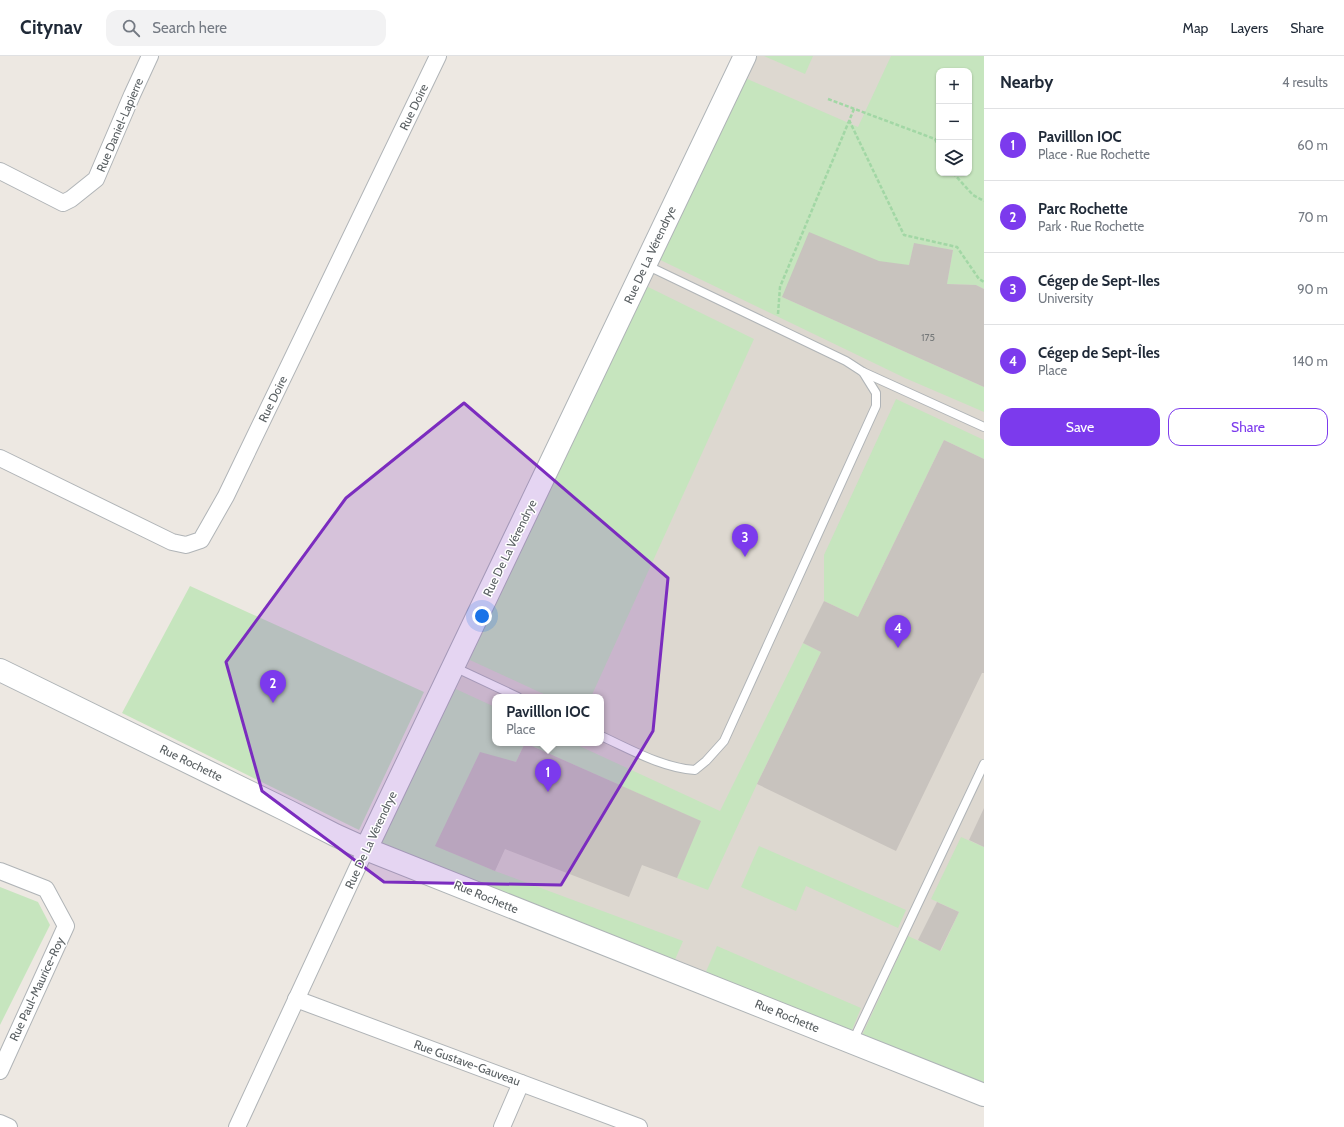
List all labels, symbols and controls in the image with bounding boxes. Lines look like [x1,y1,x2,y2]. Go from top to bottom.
search box [106,10,386,46]
text: Citynav [20,16,82,39]
icon: search [120,17,142,39]
text: Search here [152,19,227,37]
text: Map [1183,19,1208,37]
text: Layers [1230,19,1268,37]
text: Share [1290,19,1324,37]
map controls [936,68,972,176]
button: + [936,68,972,104]
text: Nearby [1000,72,1053,92]
text: 4 results [1282,74,1328,90]
street label: Rue Daniel-Lapierre [93,76,146,174]
street label: Rue Doire [396,81,431,132]
button: − [936,104,972,140]
text: Pavilllon IOC [1038,128,1122,146]
text: 1 [1011,137,1015,153]
text: 60 m [1297,137,1328,153]
button: layers [936,140,972,176]
text: Place · Rue Rochette [1038,146,1150,162]
text: Parc Rochette [1038,200,1128,218]
street label: Rue De La Vérendrye [620,204,679,306]
text: 2 [1010,209,1016,225]
text: 70 m [1298,209,1328,225]
text: Park · Rue Rochette [1038,218,1144,234]
text: Cégep de Sept-Iles [1038,272,1160,290]
text: 3 [1009,281,1017,297]
text: 90 m [1297,281,1328,297]
text: University [1038,290,1093,306]
house number: 175 [921,331,935,344]
text: Cégep de Sept-Îles [1038,344,1160,362]
text: 4 [1009,353,1017,369]
text: 140 m [1293,353,1328,369]
text: Place [1038,362,1067,378]
street label: Rue Doire [255,373,290,424]
button: Save [1000,408,1160,446]
button: Share [1168,408,1328,446]
street label: Rue De La Vérendrye [480,497,540,599]
pin: 3 [732,524,758,557]
your location [472,606,492,626]
pin: 4 [885,615,911,648]
pin: 2 [260,670,286,703]
popup [492,694,604,746]
text: Pavilllon IOC [506,703,590,721]
text: Place [506,721,535,737]
street label: Rue Rochette [157,741,225,784]
pin: 1 [535,759,561,792]
street label: Rue De La Vérendrye [341,789,400,891]
street label: Rue Rochette [452,877,521,916]
street label: Rue Paul-Maurice-Roy [6,934,67,1043]
street label: Rue Rochette [753,996,822,1035]
street label: Rue Gustave-Gauveau [412,1036,522,1089]

